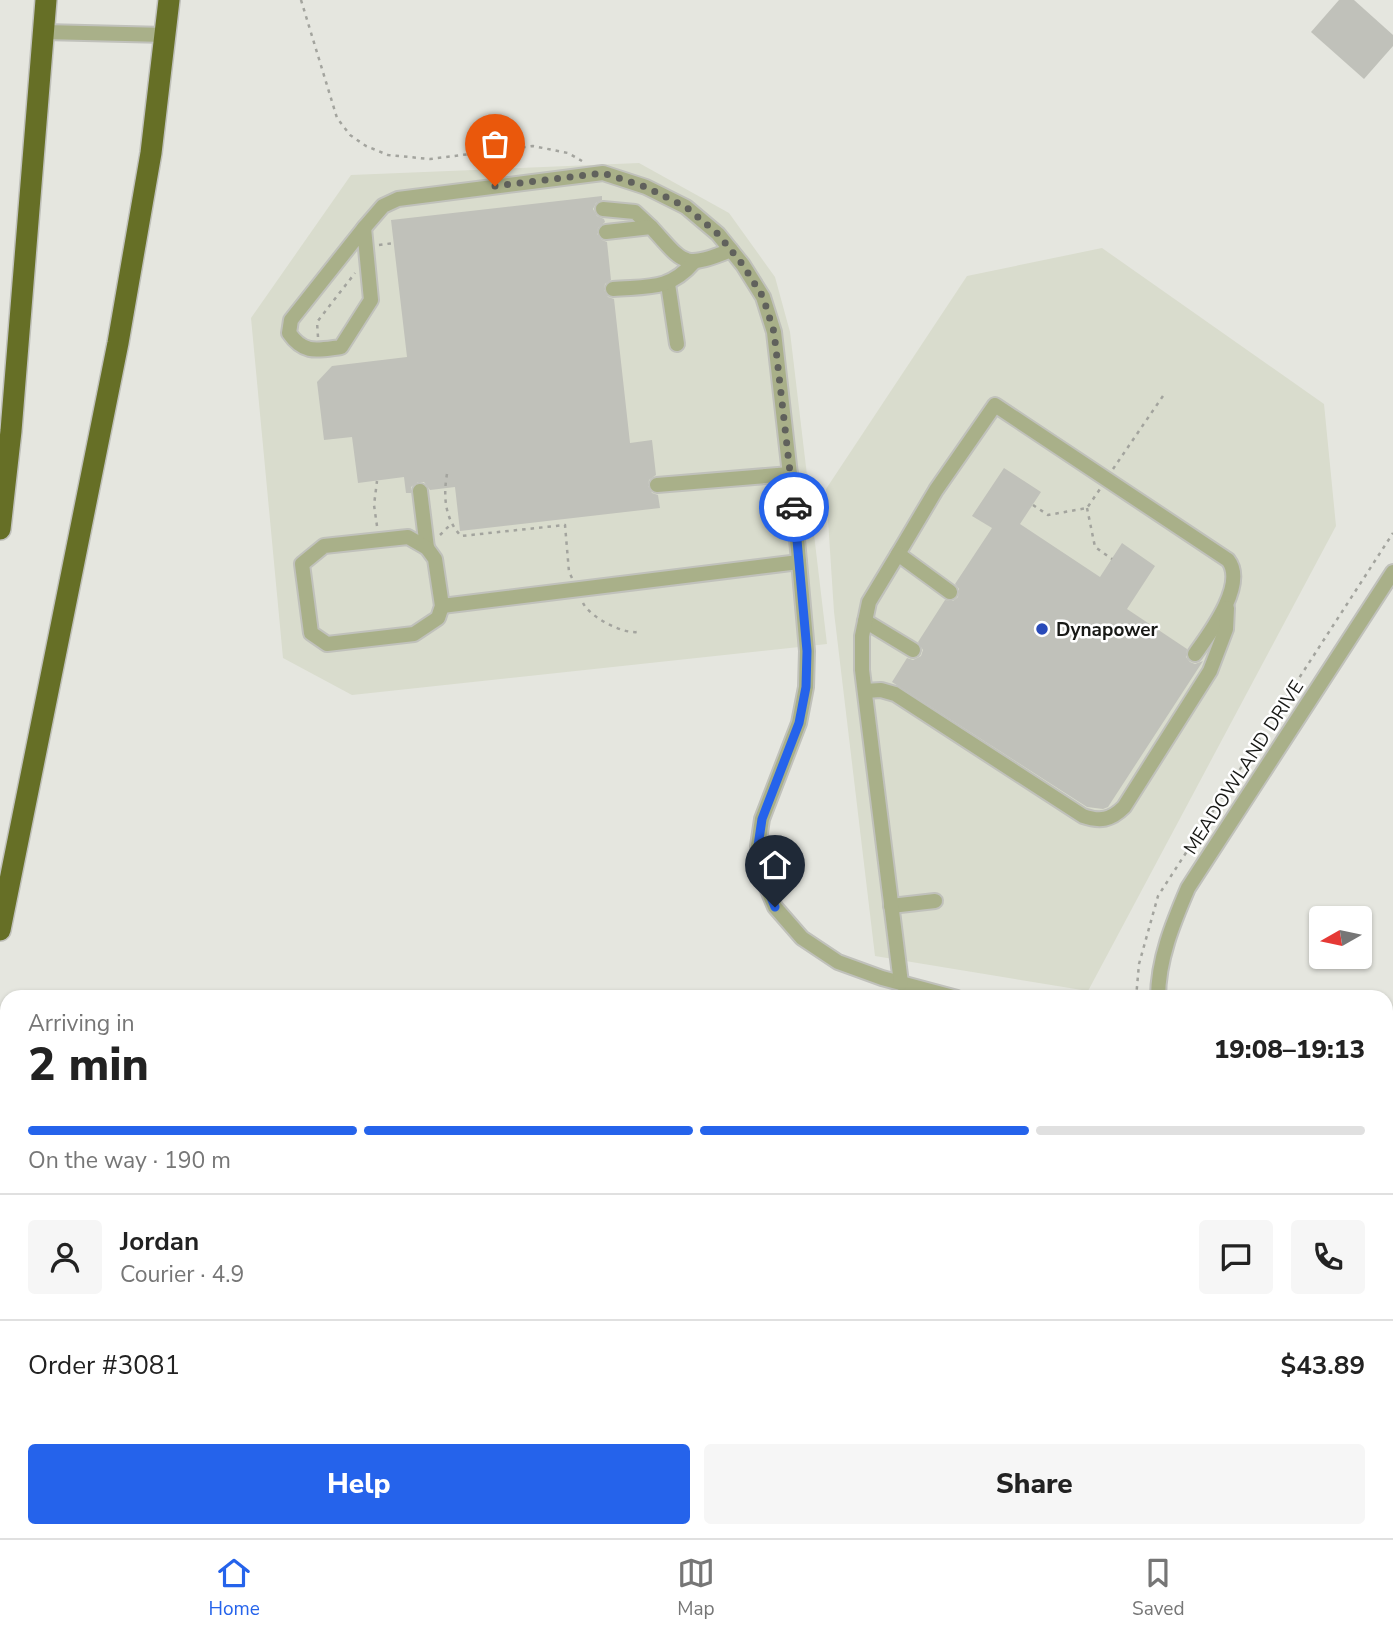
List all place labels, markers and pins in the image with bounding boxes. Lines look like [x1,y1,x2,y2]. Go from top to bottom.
pin [465,114,525,186]
place label: Dynapower [1056,617,1158,643]
marker: Dynapower [1034,621,1050,637]
pin [745,835,805,907]

